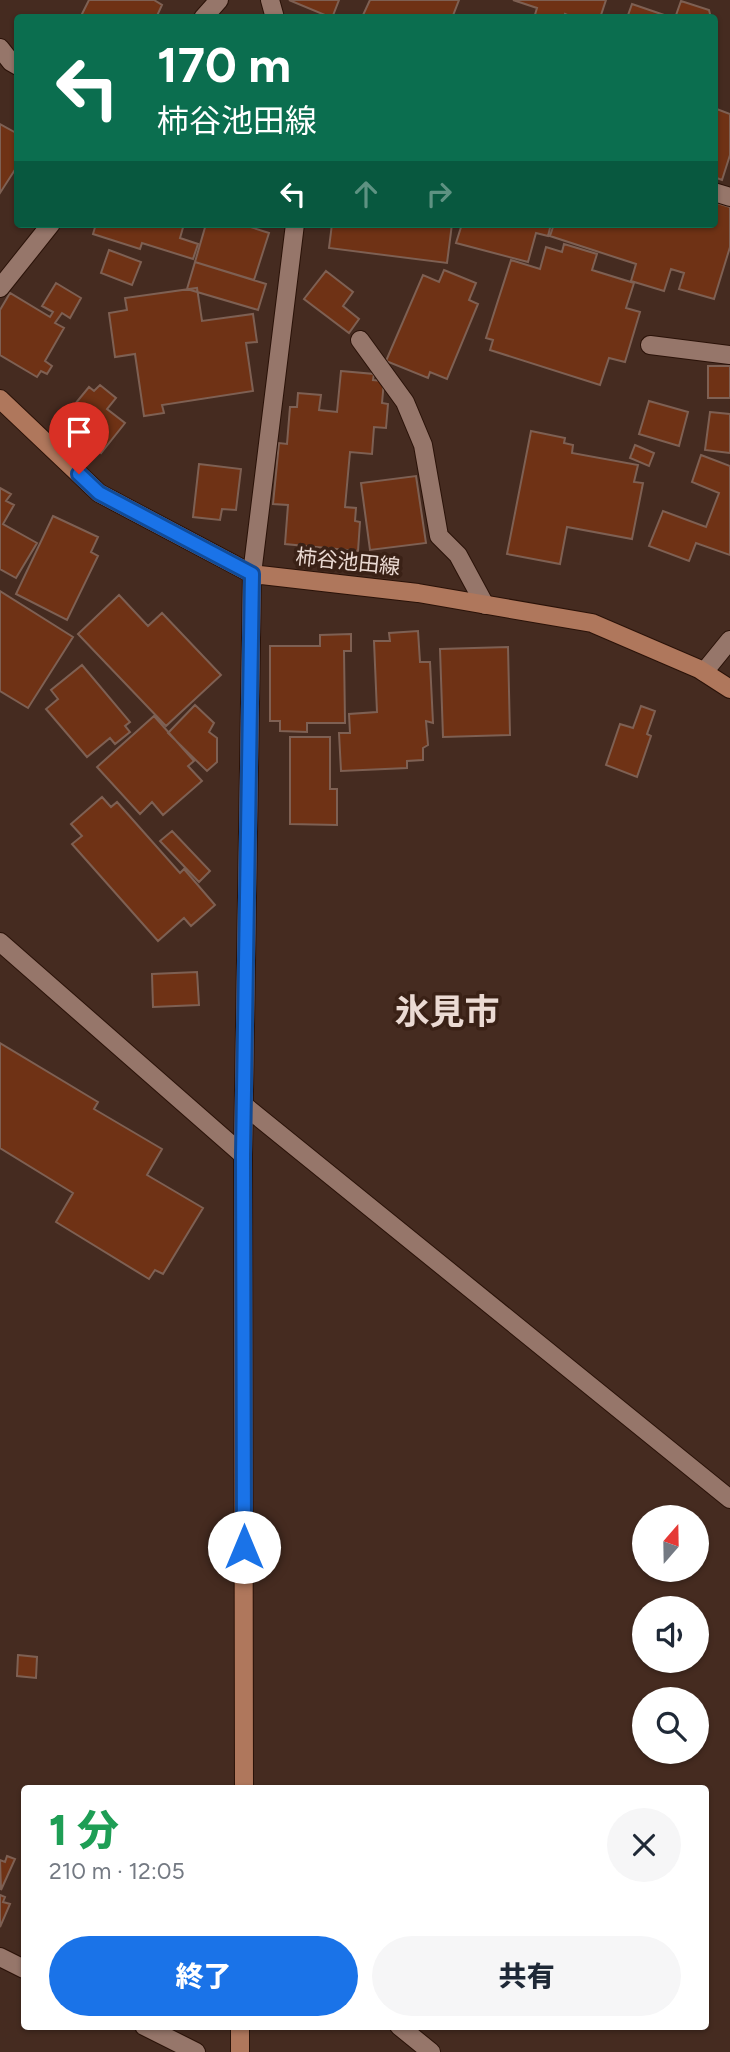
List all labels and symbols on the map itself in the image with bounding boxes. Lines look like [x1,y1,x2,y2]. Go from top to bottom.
pin [49,402,109,474]
street label: 柿谷池田線 [295,544,402,579]
district label: 氷見市 [394,991,500,1033]
north arrow [632,1505,709,1582]
position arrow [207,1510,281,1584]

